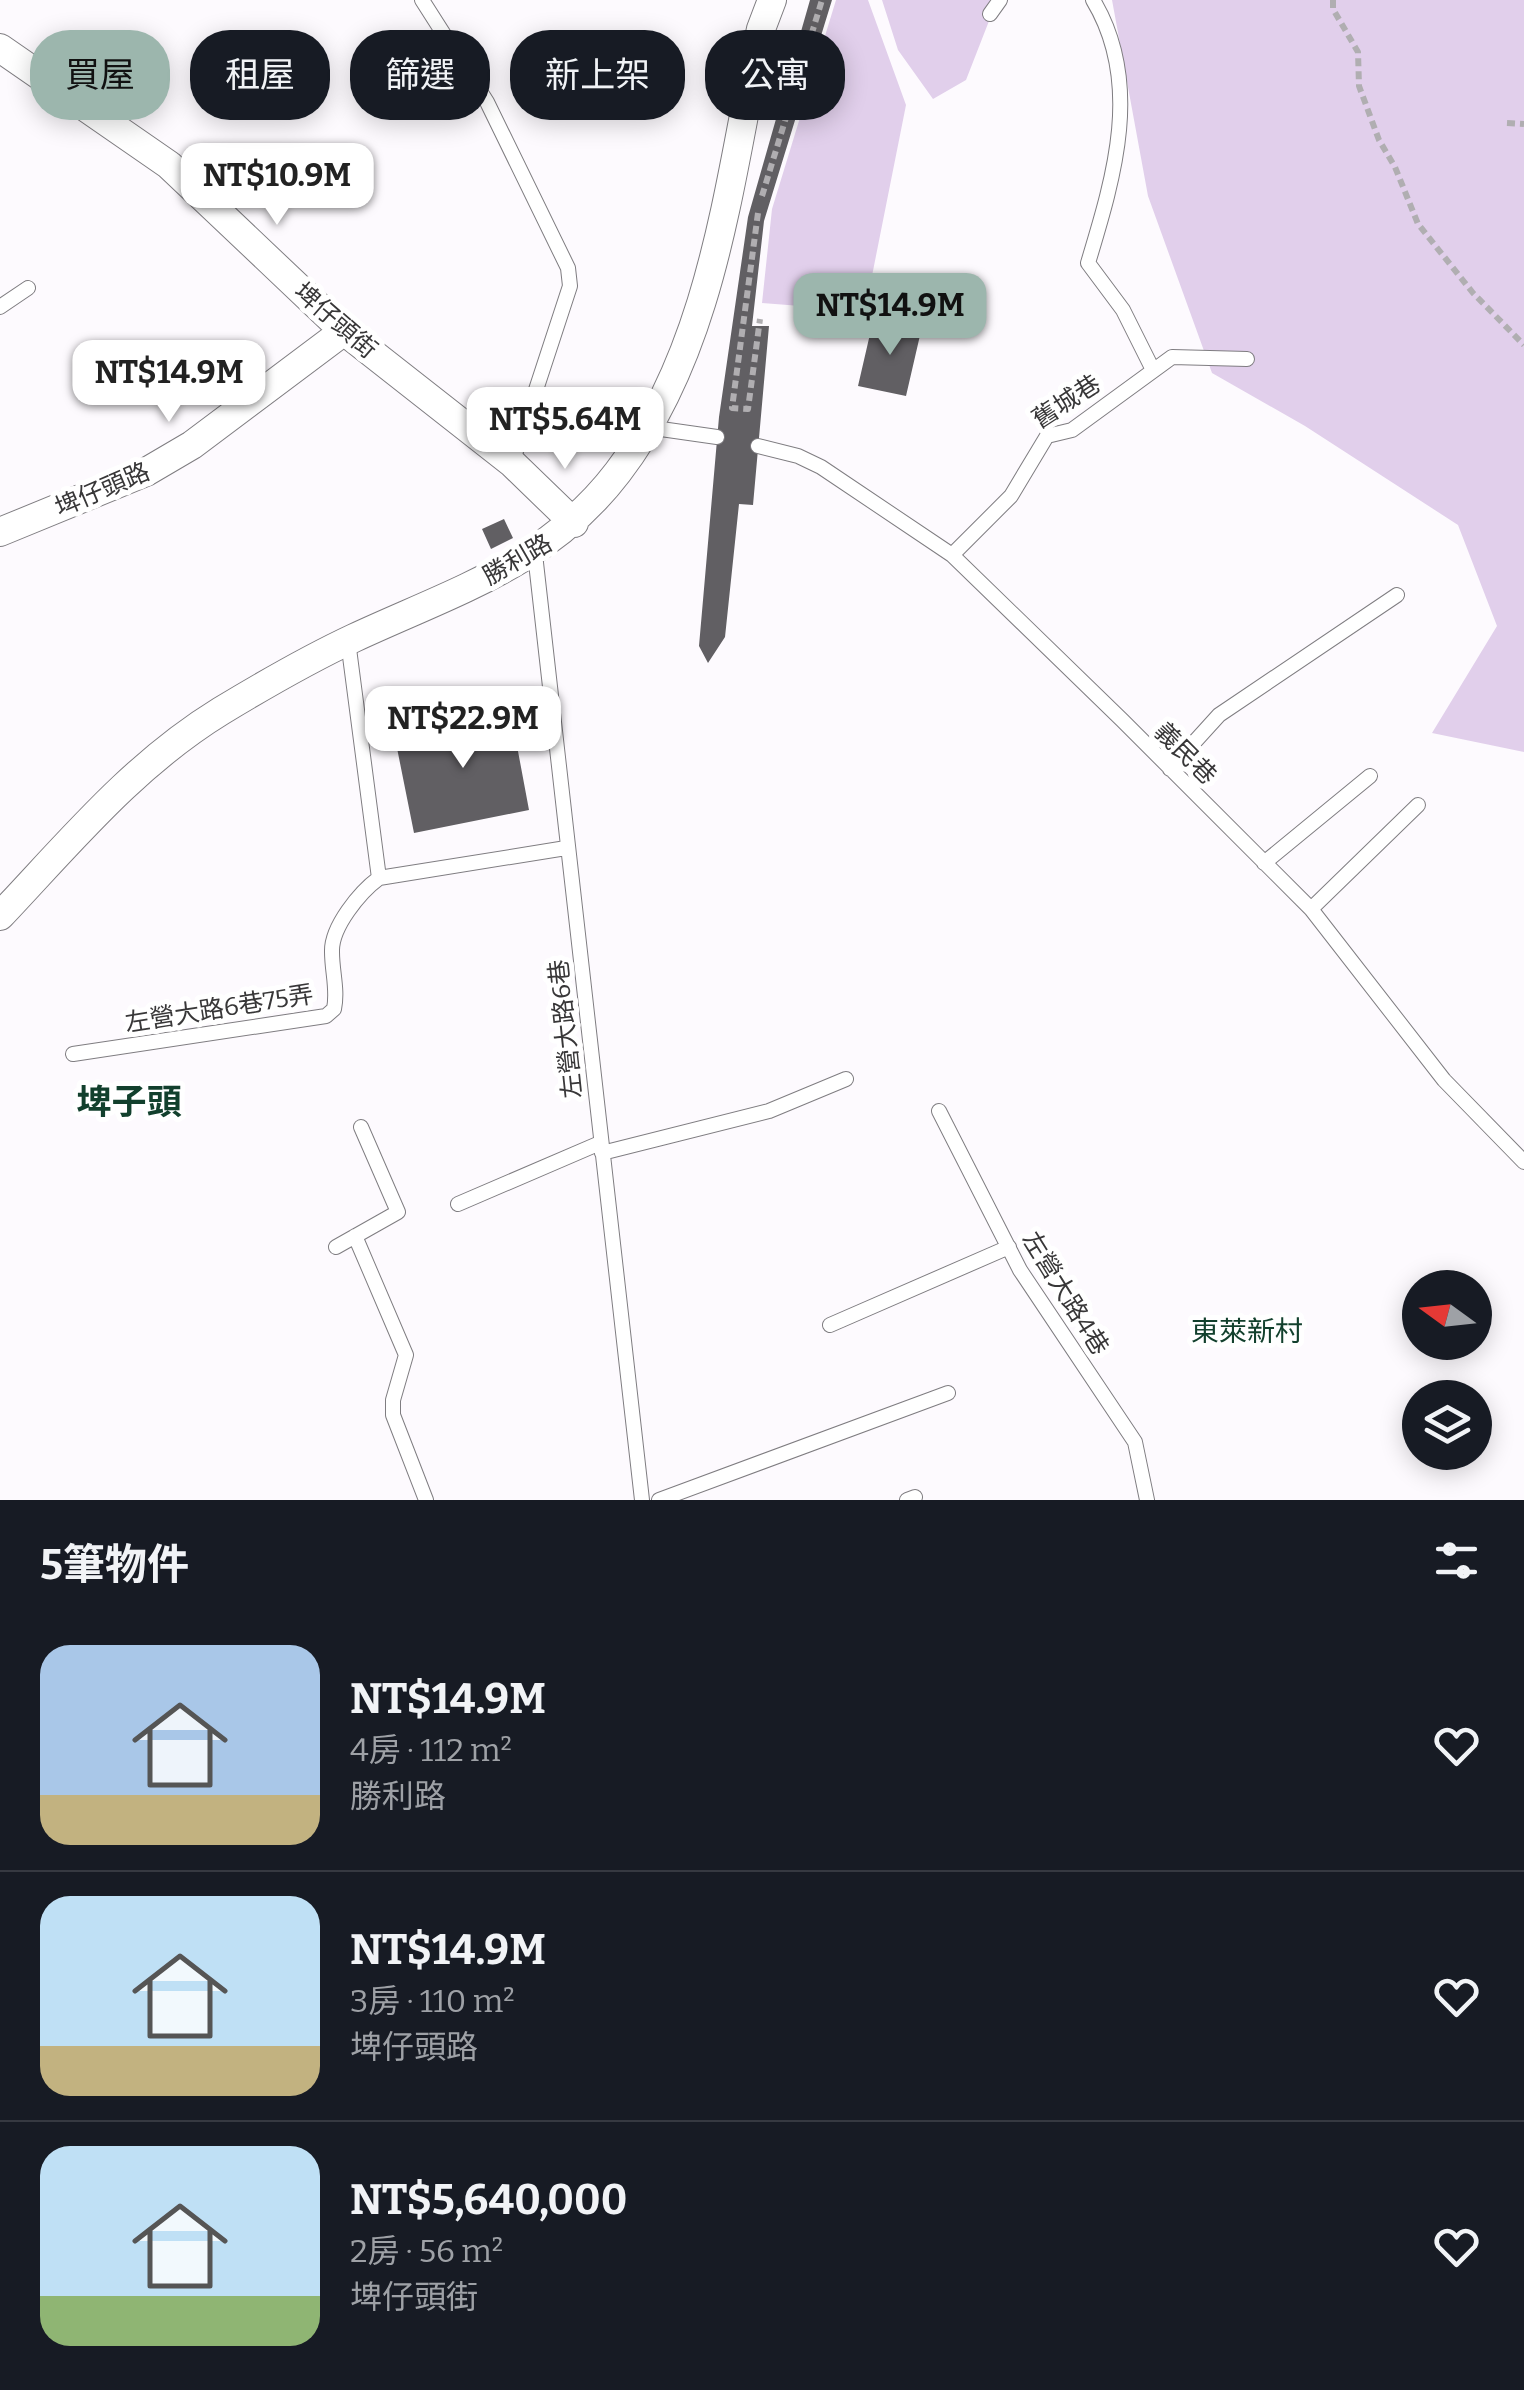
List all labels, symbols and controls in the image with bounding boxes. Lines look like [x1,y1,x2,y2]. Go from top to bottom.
chip: 買屋 [30,30,170,120]
chip: 租屋 [190,30,330,120]
chip: 篩選 [350,30,490,120]
chip: 新上架 [510,30,685,120]
chip: 公寓 [705,30,845,120]
pin: NT$10.9M [174,143,380,228]
text: NT$10.9M [203,156,351,194]
pin: NT$14.9M [787,273,993,358]
street label: 埤仔頭街 [288,277,383,365]
text: NT$14.9M [815,286,965,324]
pin: NT$14.9M [66,340,272,425]
text: NT$14.9M [94,353,244,391]
street label: 舊城巷 [1027,369,1106,435]
pin: NT$5.64M [462,387,668,472]
text: NT$5.64M [489,400,641,438]
street label: 埤仔頭路 [50,457,154,523]
street label: 勝利路 [478,528,557,592]
pin: NT$22.9M [360,686,566,771]
text: NT$22.9M [387,699,539,737]
street label: 義民巷 [1148,717,1222,791]
street label: 左營大路6巷 [544,958,588,1100]
street label: 左營大路6巷75弄 [123,979,315,1039]
district label: 埤子頭 [76,1081,182,1123]
street label: 左營大路4巷 [1015,1226,1115,1361]
north arrow [1402,1270,1492,1360]
map controls [1402,1270,1492,1470]
district label: 東萊新村 [1191,1315,1303,1348]
button: layers [1402,1380,1492,1470]
icon: filters [1429,1533,1484,1588]
text: 5筆物件 [40,1540,189,1590]
text: NT$14.9M [350,1674,546,1724]
icon: home [120,1685,240,1805]
icon: heart [1429,1718,1484,1773]
text: 4房 · 112 m² [350,1731,512,1769]
text: 勝利路 [350,1777,446,1815]
text: NT$14.9M [350,1925,546,1975]
icon: home [120,1936,240,2056]
icon: heart [1429,1969,1484,2024]
text: 3房 · 110 m² [350,1982,515,2020]
text: 埤仔頭路 [350,2028,478,2066]
text: NT$5,640,000 [350,2175,627,2225]
icon: home [120,2186,240,2306]
icon: heart [1429,2219,1484,2274]
text: 2房 · 56 m² [350,2232,503,2270]
text: 埤仔頭街 [350,2278,478,2316]

